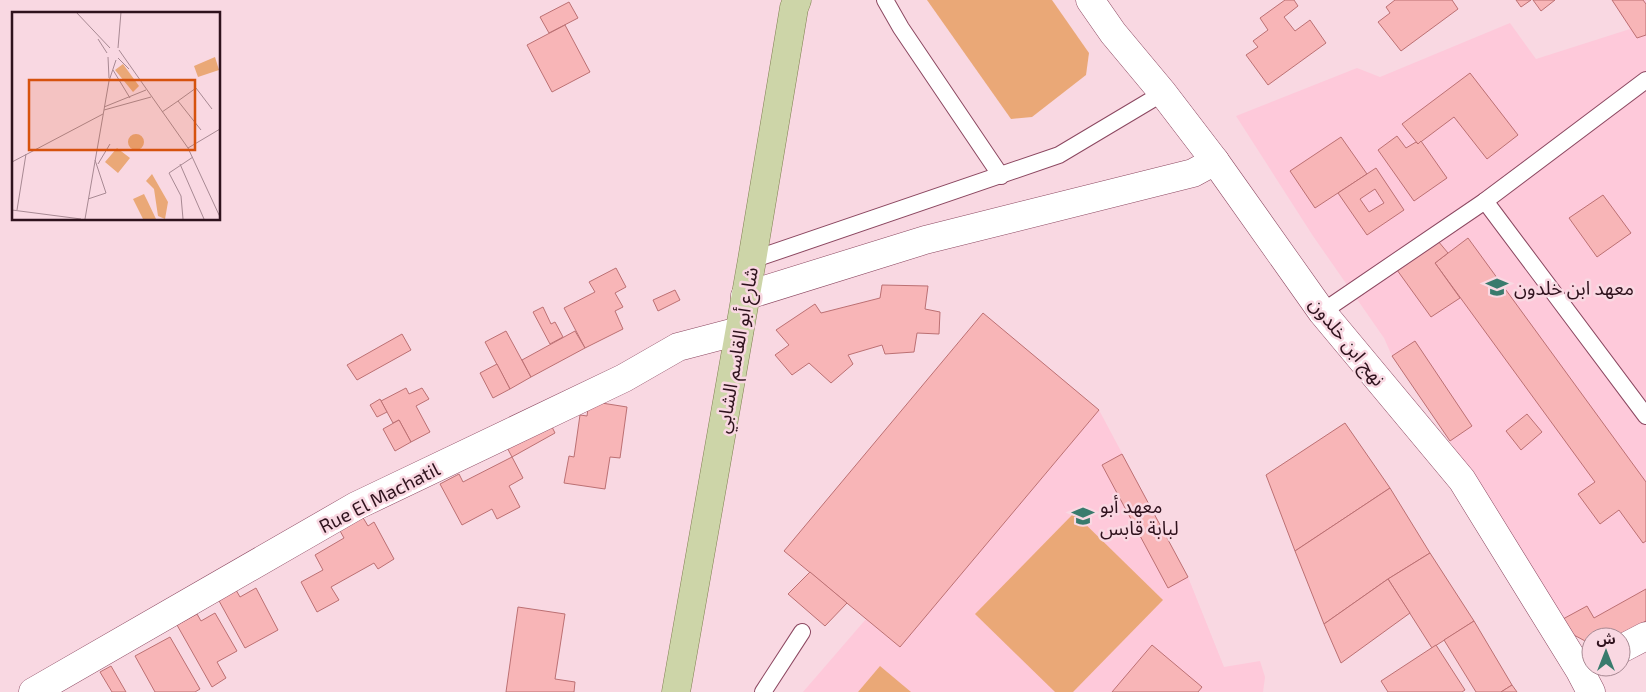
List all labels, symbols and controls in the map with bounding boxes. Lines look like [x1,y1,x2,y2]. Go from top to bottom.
inset map [12,12,220,220]
street label: شارع أبو القاسم الشابي [710,265,766,436]
school or university icon: معهد ابن خلدون [1484,274,1510,300]
place label: معهد ابن خلدون [1514,276,1634,300]
street label: نهج ابن خلدون [1302,292,1391,393]
street label: Rue El Machatil [315,457,444,537]
place label: معهد أبو لبابة قابس [1100,494,1179,540]
school or university icon: معهد أبو لبابة قابس [1070,503,1096,529]
north arrow [1581,627,1631,677]
text: ش [1596,630,1616,647]

